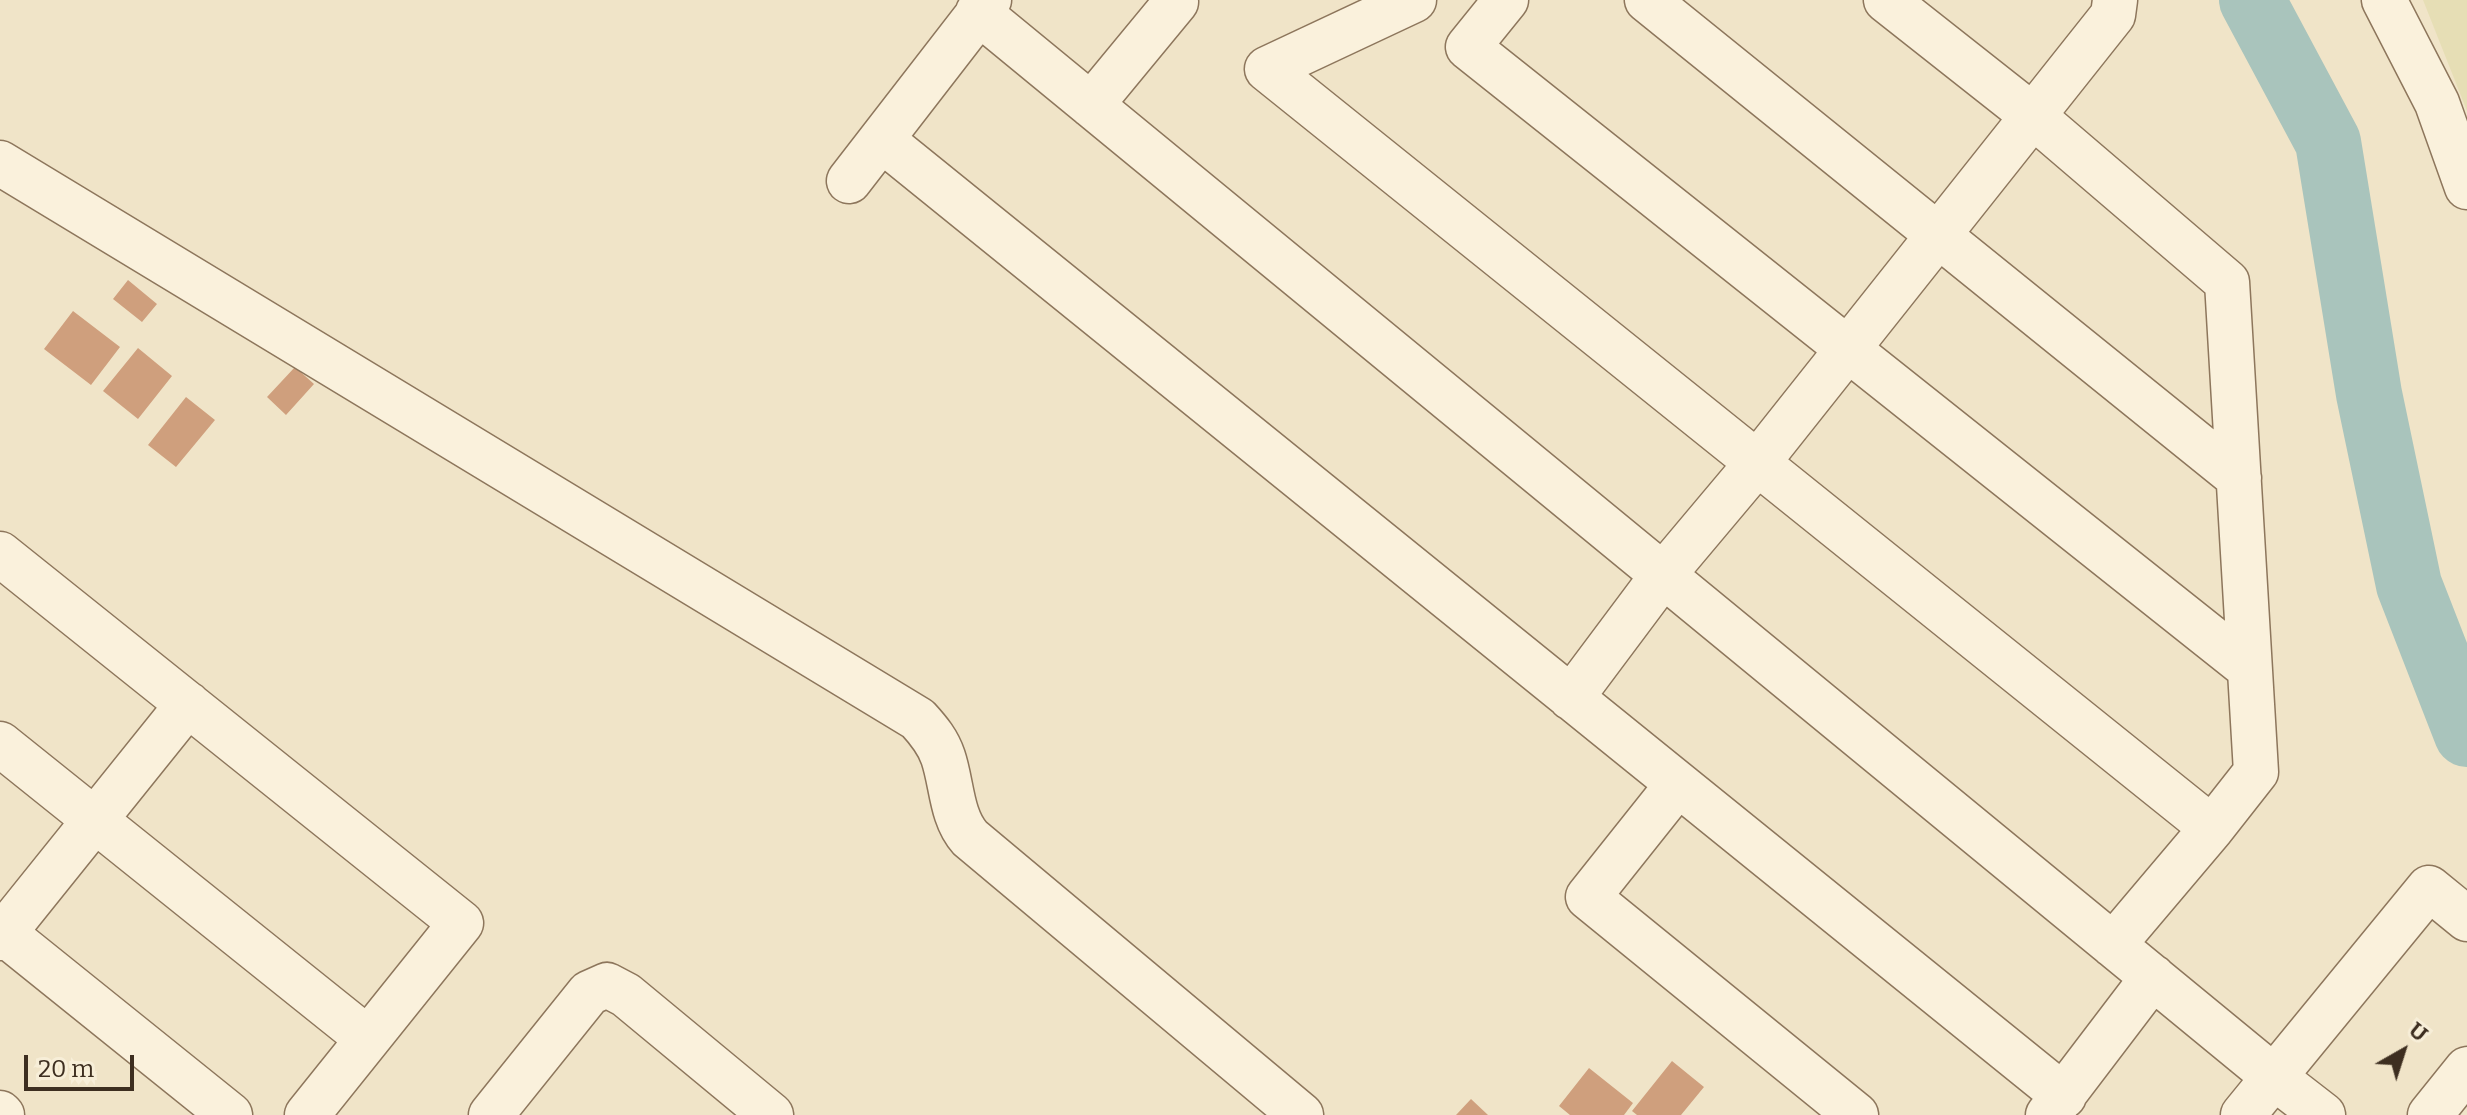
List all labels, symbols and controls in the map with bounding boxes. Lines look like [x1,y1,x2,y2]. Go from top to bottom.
north arrow [2363,1011,2443,1091]
text: U [2404,1016,2433,1048]
scale bar [28,1039,138,1089]
text: 20 m [38,1055,94,1083]

